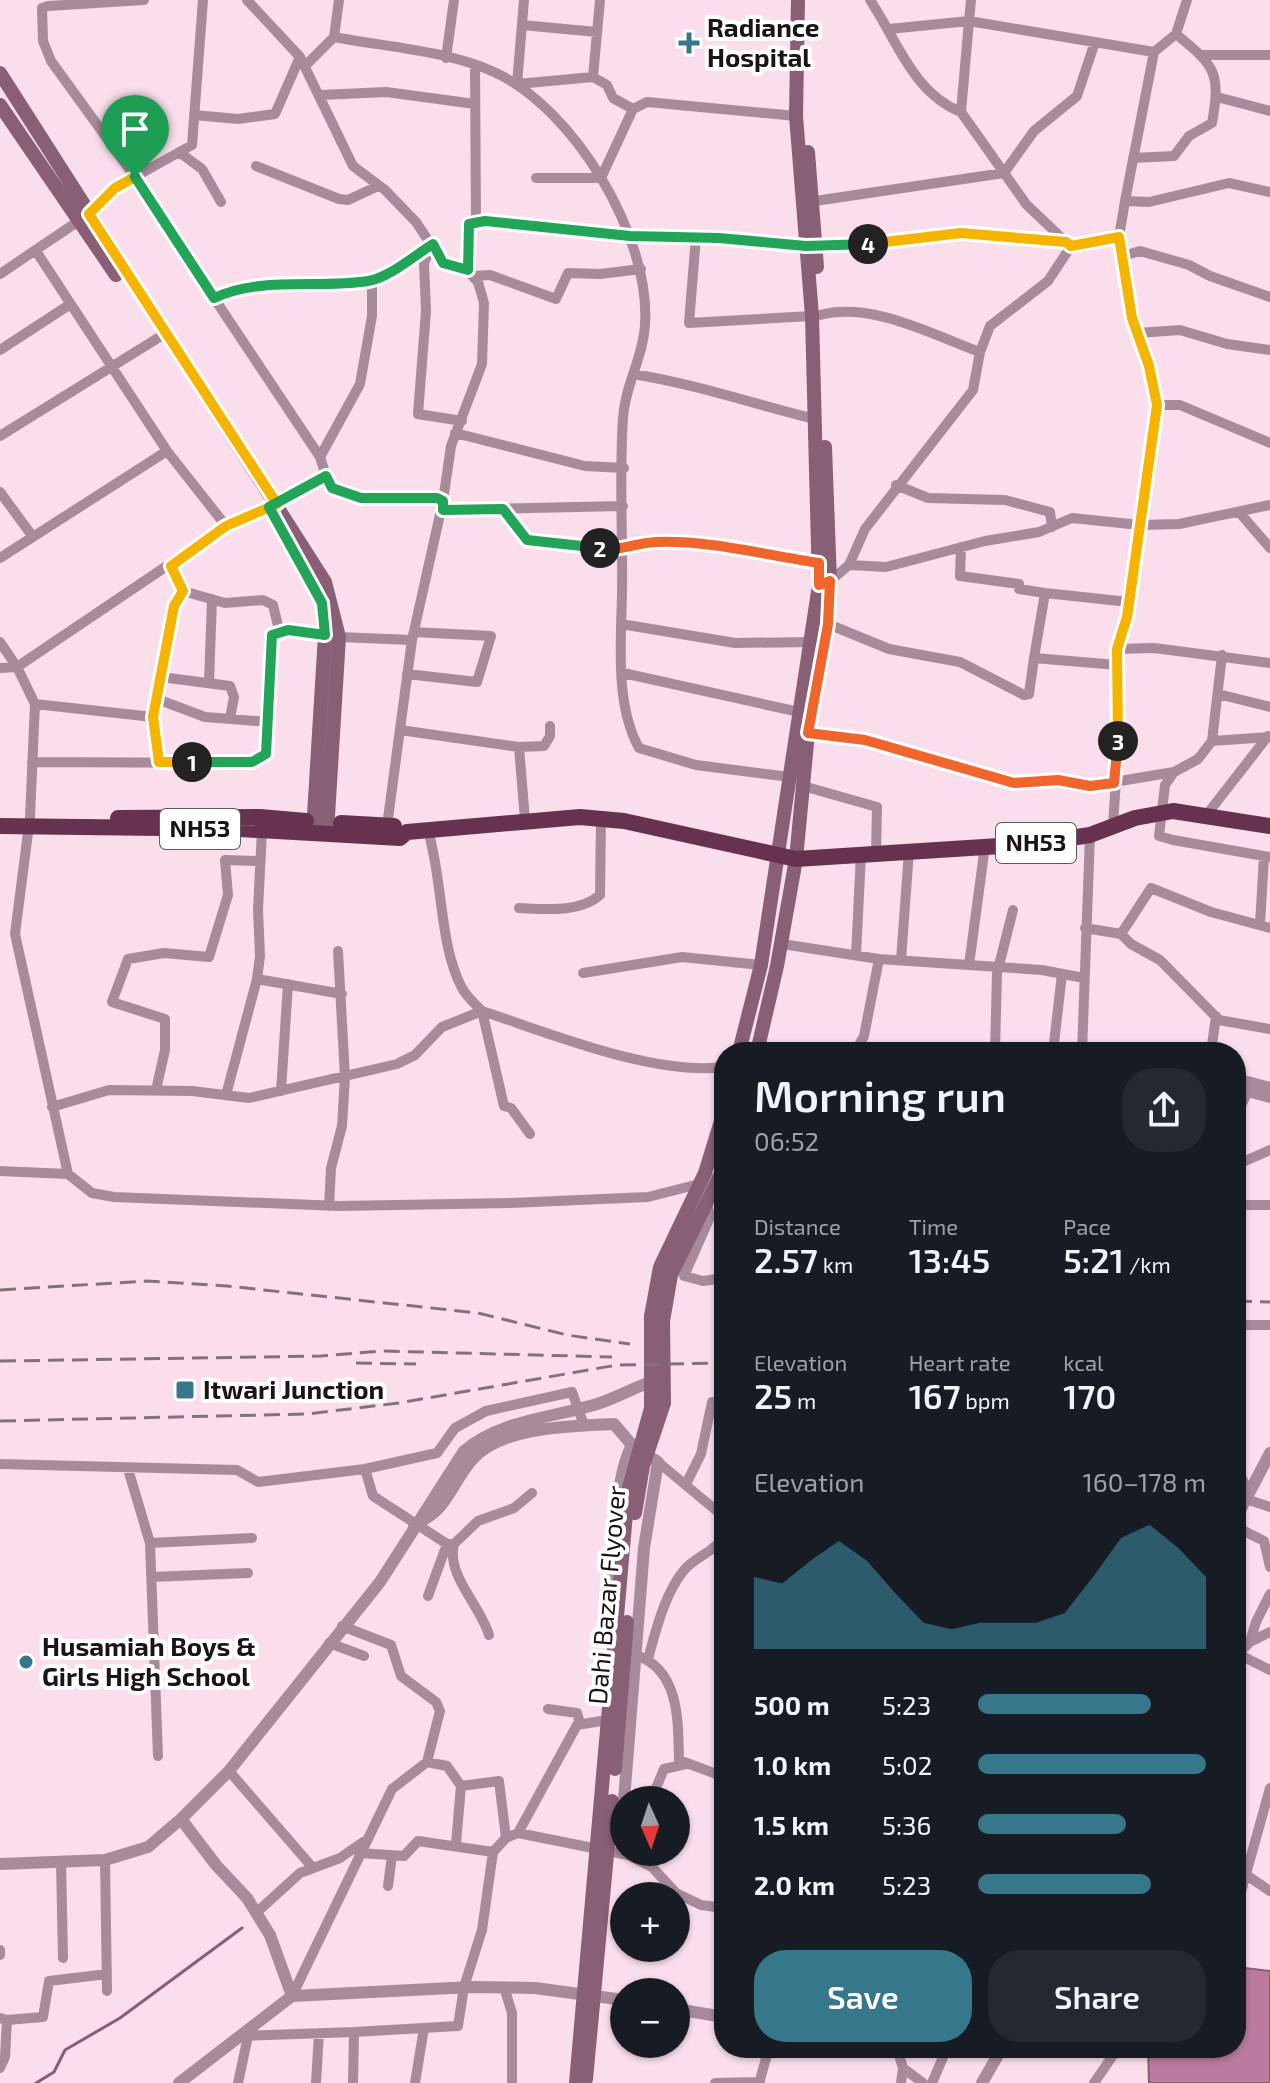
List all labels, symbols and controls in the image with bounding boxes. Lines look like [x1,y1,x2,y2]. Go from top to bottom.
place label: Radiance Hospital [707,11,820,72]
marker: Radiance Hospital [678,32,700,54]
pin [101,95,169,177]
icon: arrive [113,107,157,151]
pin: 4 [848,224,888,264]
text: 4 [861,231,875,257]
pin: 2 [580,528,620,568]
text: 2 [594,535,606,561]
pin: 3 [1098,721,1138,761]
text: 3 [1112,728,1124,754]
pin: 1 [172,742,212,782]
text: 1 [187,749,197,775]
road number: NH53 [160,809,240,849]
road number: NH53 [996,823,1076,863]
text: Morning run [754,1068,1006,1121]
button: share [1122,1068,1206,1152]
text: 06:52 [754,1125,819,1156]
text: Distance [754,1213,841,1239]
text: Time [909,1213,958,1239]
text: Pace [1063,1213,1111,1239]
text: 2.57 [754,1239,818,1280]
text: 13:45 [909,1239,990,1280]
text: 5:21 [1063,1239,1124,1280]
text: km [818,1251,853,1277]
text: /km [1124,1251,1171,1277]
text: Elevation [754,1349,847,1375]
text: Heart rate [909,1349,1010,1375]
text: kcal [1063,1349,1104,1375]
place label: Itwari Junction [203,1373,384,1404]
text: 25 [754,1375,792,1416]
text: 167 [909,1375,960,1416]
text: 170 [1063,1375,1116,1416]
marker: Itwari Junction [174,1379,196,1401]
text: m [792,1387,816,1413]
text: bpm [960,1387,1010,1413]
text: Elevation [754,1466,864,1497]
text: 160–178 m [1083,1466,1206,1497]
street label: Dahi Bazar Flyover [580,1484,631,1706]
place label: Husamiah Boys & Girls High School [42,1630,256,1691]
marker: Husamiah Boys & Girls High School [17,1653,35,1671]
text: 500 m [754,1689,830,1720]
text: 5:23 [882,1689,931,1720]
text: 1.0 km [754,1749,831,1780]
text: 5:02 [882,1749,932,1780]
north arrow [610,1786,690,1866]
map controls [610,1786,690,2058]
text: 1.5 km [754,1809,829,1840]
text: 5:36 [882,1809,931,1840]
text: 2.0 km [754,1869,835,1900]
text: 5:23 [882,1869,931,1900]
button: + [610,1882,690,1962]
button: Save [754,1950,972,2042]
button: Share [988,1950,1206,2042]
button: − [610,1978,690,2058]

